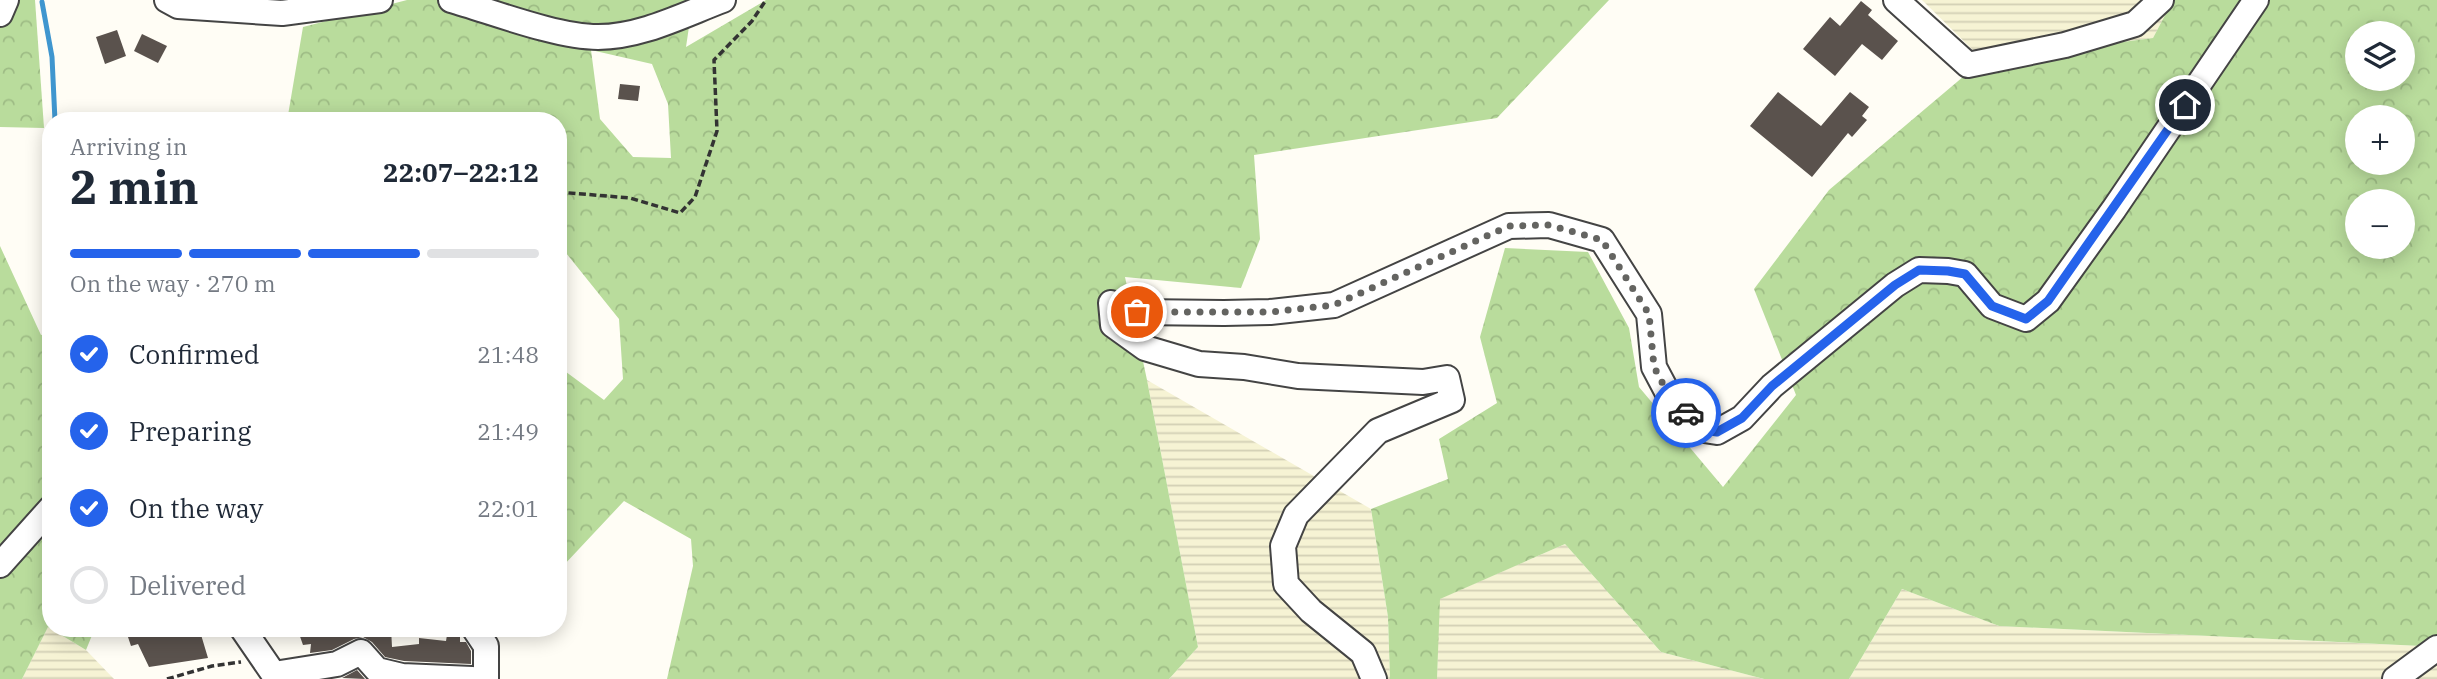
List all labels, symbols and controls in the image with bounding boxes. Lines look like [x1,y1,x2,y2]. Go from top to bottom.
map controls [2345,21,2415,259]
button: layers [2345,21,2415,91]
pin [2155,75,2215,135]
icon: home [2166,86,2204,124]
button: + [2345,105,2415,175]
text: Arriving in [70,131,187,161]
text: 22:07–22:12 [383,155,539,189]
text: 2 min [70,157,199,217]
button: − [2345,189,2415,259]
text: On the way · 270 m [70,268,276,298]
pin [1107,282,1167,342]
icon: bag [1118,293,1156,331]
icon: check [70,335,108,373]
text: Confirmed [129,337,260,371]
text: 21:48 [477,339,539,369]
courier [1651,378,1721,448]
icon: car [1667,394,1705,432]
icon: check [70,412,108,450]
text: Preparing [129,414,251,448]
text: 21:49 [477,416,539,446]
icon: check [70,489,108,527]
text: On the way [129,491,263,525]
text: 22:01 [477,493,539,523]
text: Delivered [129,568,246,602]

